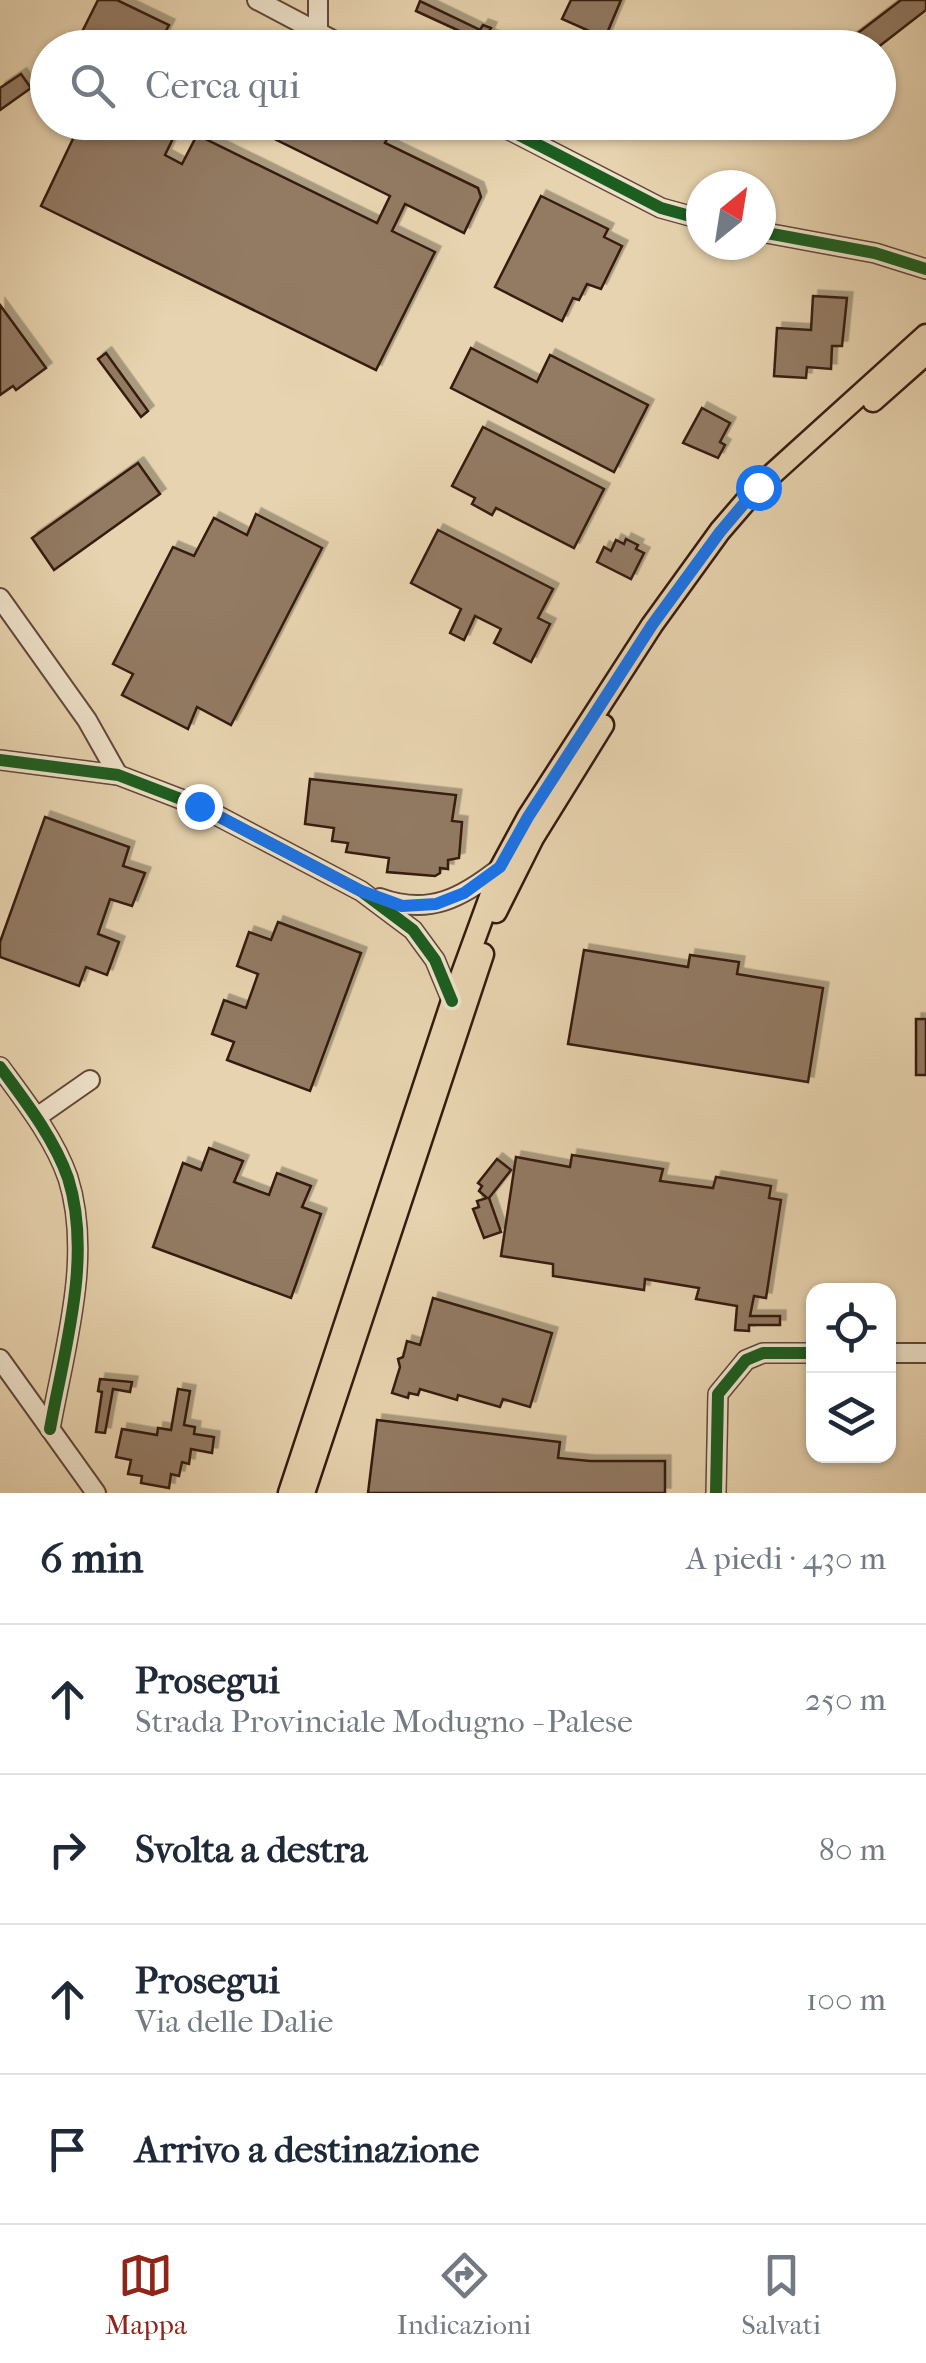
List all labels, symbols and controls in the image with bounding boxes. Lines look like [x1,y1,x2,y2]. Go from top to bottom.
search box [30,30,896,140]
icon: search [65,58,120,113]
text: Cerca qui [145,63,300,108]
north arrow [686,170,776,260]
route start [736,465,782,511]
route end [177,784,223,830]
map controls [806,1283,896,1463]
button: locate [806,1283,896,1373]
button: layers [806,1373,896,1463]
text: 6 min [40,1534,143,1583]
text: A piedi · 430 m [686,1540,886,1577]
text: Prosegui [135,1658,280,1703]
icon: ahead [40,1672,95,1727]
text: 250 m [805,1681,886,1718]
text: Strada Provinciale Modugno - Palese [135,1703,633,1740]
icon: right [40,1822,95,1877]
text: Svolta a destra [135,1827,367,1872]
text: 80 m [819,1831,886,1868]
text: Prosegui [135,1958,280,2003]
icon: ahead [40,1972,95,2027]
text: 100 m [806,1981,886,2018]
text: Via delle Dalie [135,2003,333,2040]
icon: arrive [40,2122,95,2177]
text: Arrivo a destinazione [135,2127,479,2172]
tab: Mappa [105,2248,187,2341]
tab: Indicazioni [397,2248,531,2341]
tab: Salvati [741,2248,821,2341]

